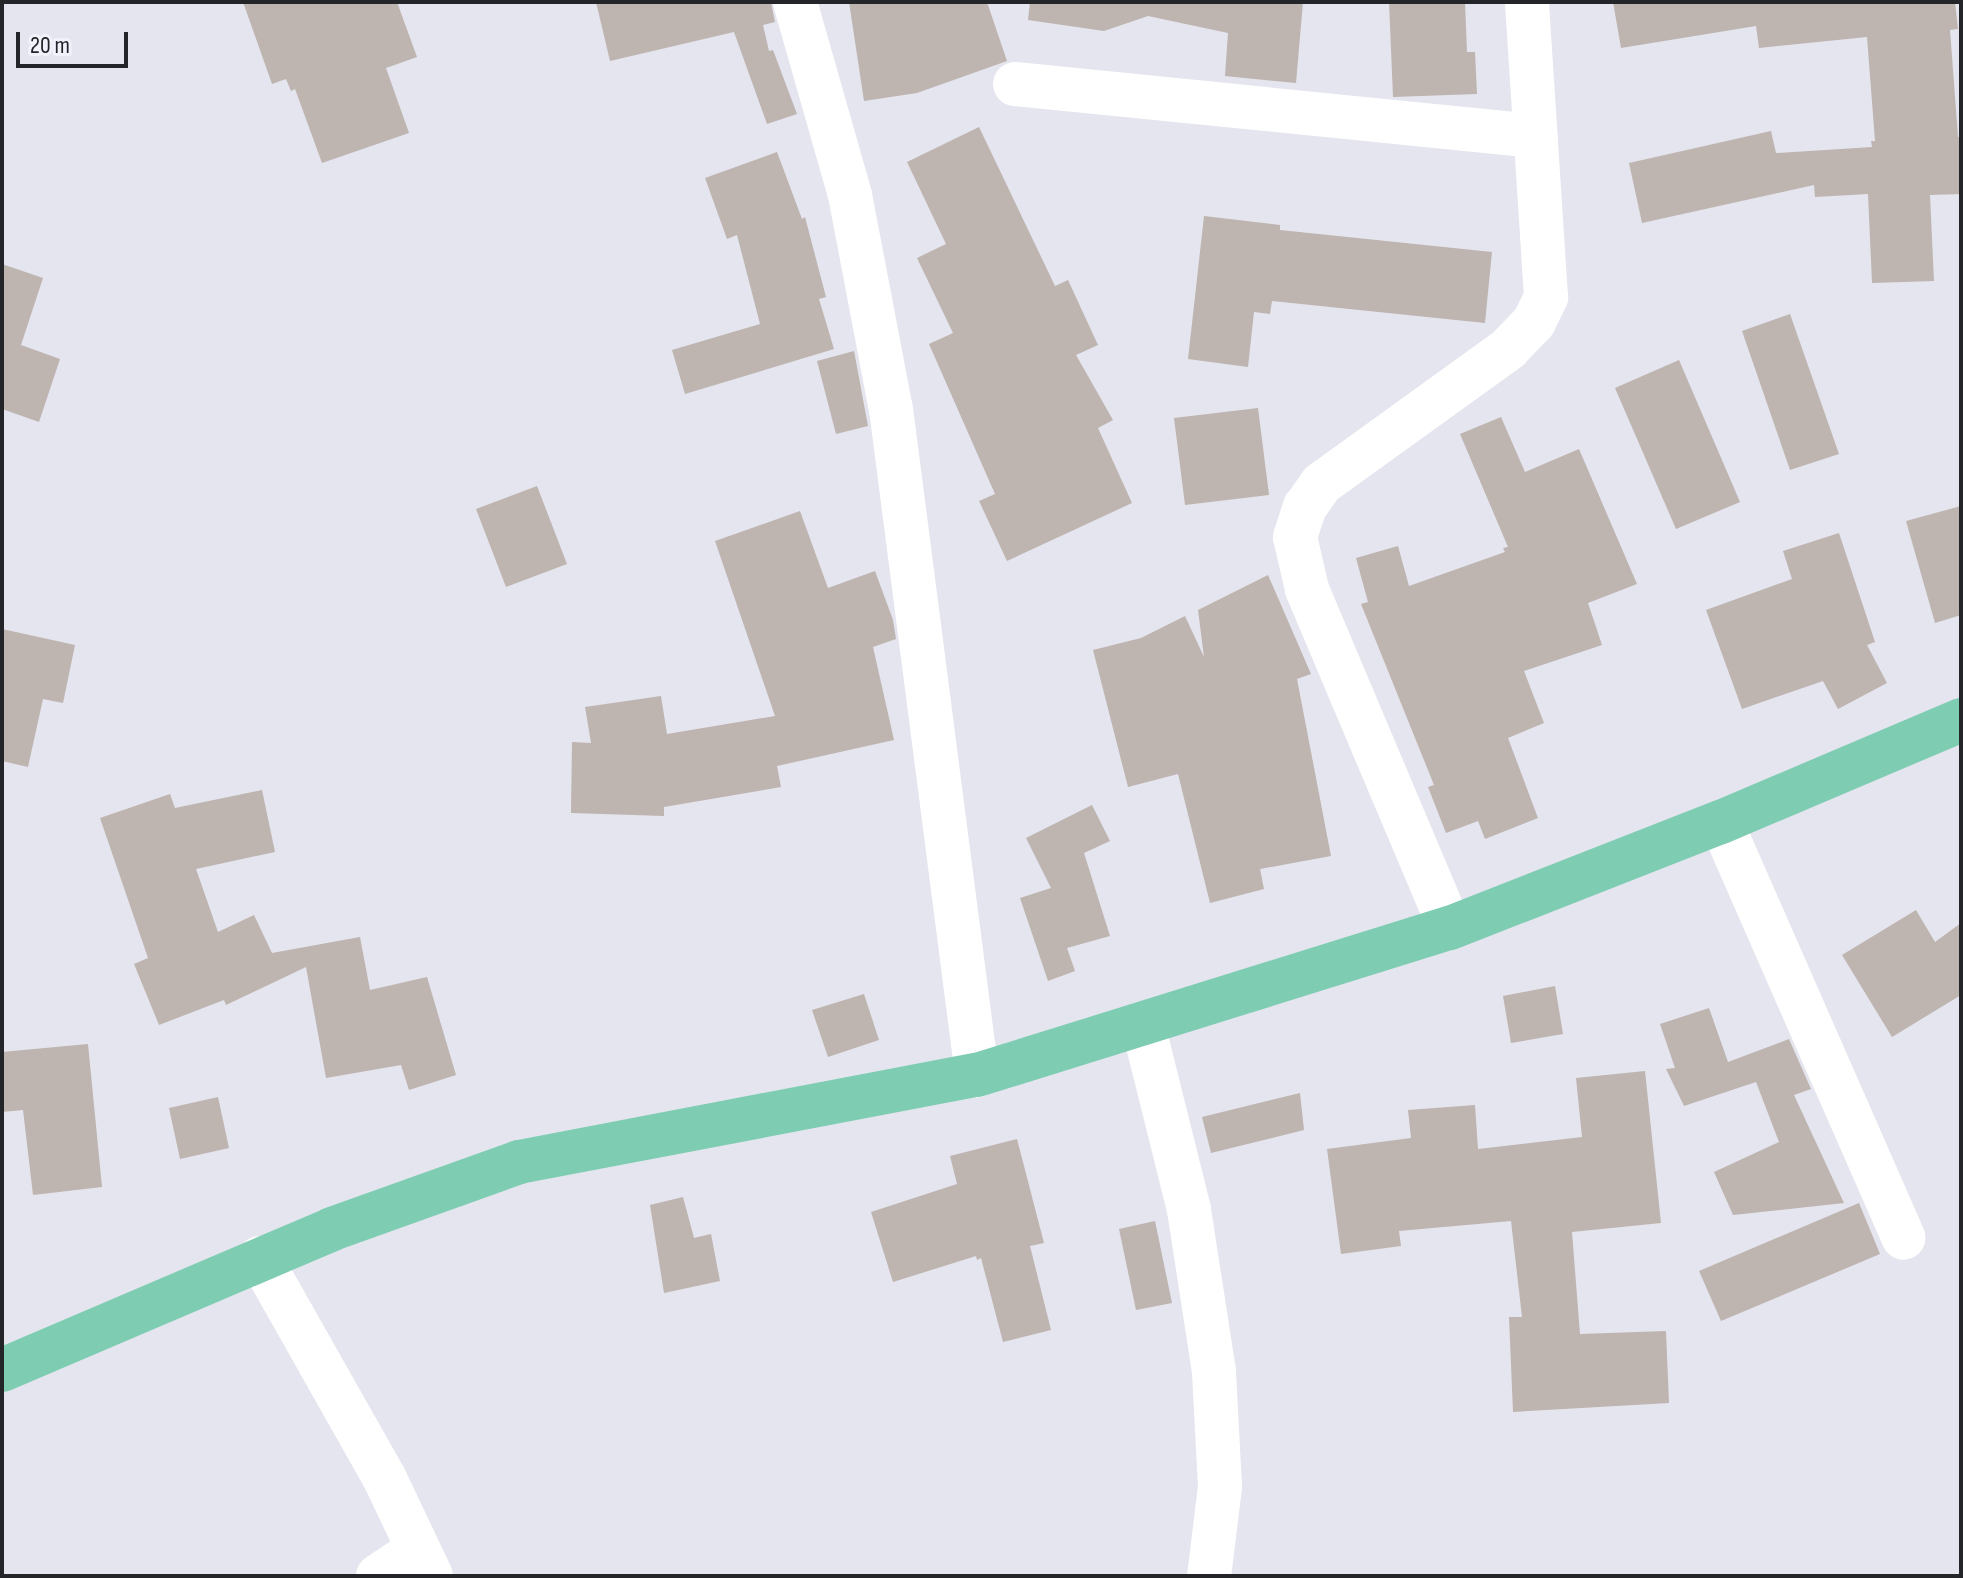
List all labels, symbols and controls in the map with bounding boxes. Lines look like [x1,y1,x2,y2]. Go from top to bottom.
scale bar [20,16,132,66]
text: 20 m [30,31,70,60]

